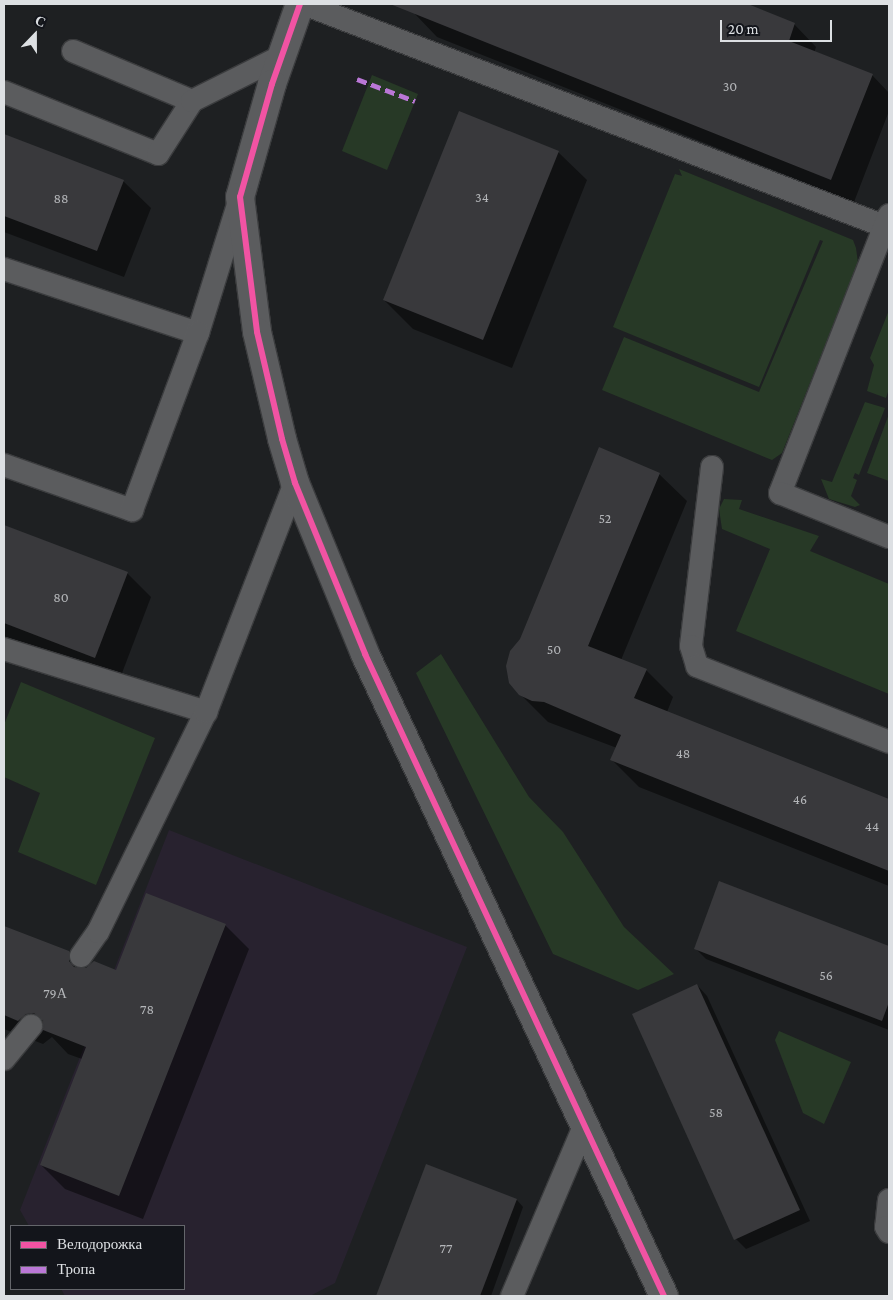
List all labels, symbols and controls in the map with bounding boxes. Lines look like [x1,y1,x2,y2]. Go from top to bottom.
north arrow [10,10,60,60]
scale bar [723,10,836,42]
text: С [33,12,48,30]
text: 20 m [728,21,759,37]
house number: 30 [723,78,737,94]
house number: 34 [475,189,489,205]
house number: 88 [53,190,69,206]
house number: 52 [599,510,611,526]
house number: 80 [53,589,69,605]
house number: 50 [547,641,561,657]
house number: 48 [676,745,690,761]
house number: 46 [793,791,807,807]
house number: 44 [865,818,879,834]
house number: 56 [819,967,833,983]
house number: 79А [43,985,67,1001]
house number: 78 [140,1001,154,1017]
house number: 58 [709,1104,723,1120]
legend [10,1225,185,1290]
text: Велодорожка [57,1236,142,1252]
house number: 77 [440,1240,452,1256]
text: Тропа [57,1261,95,1277]

